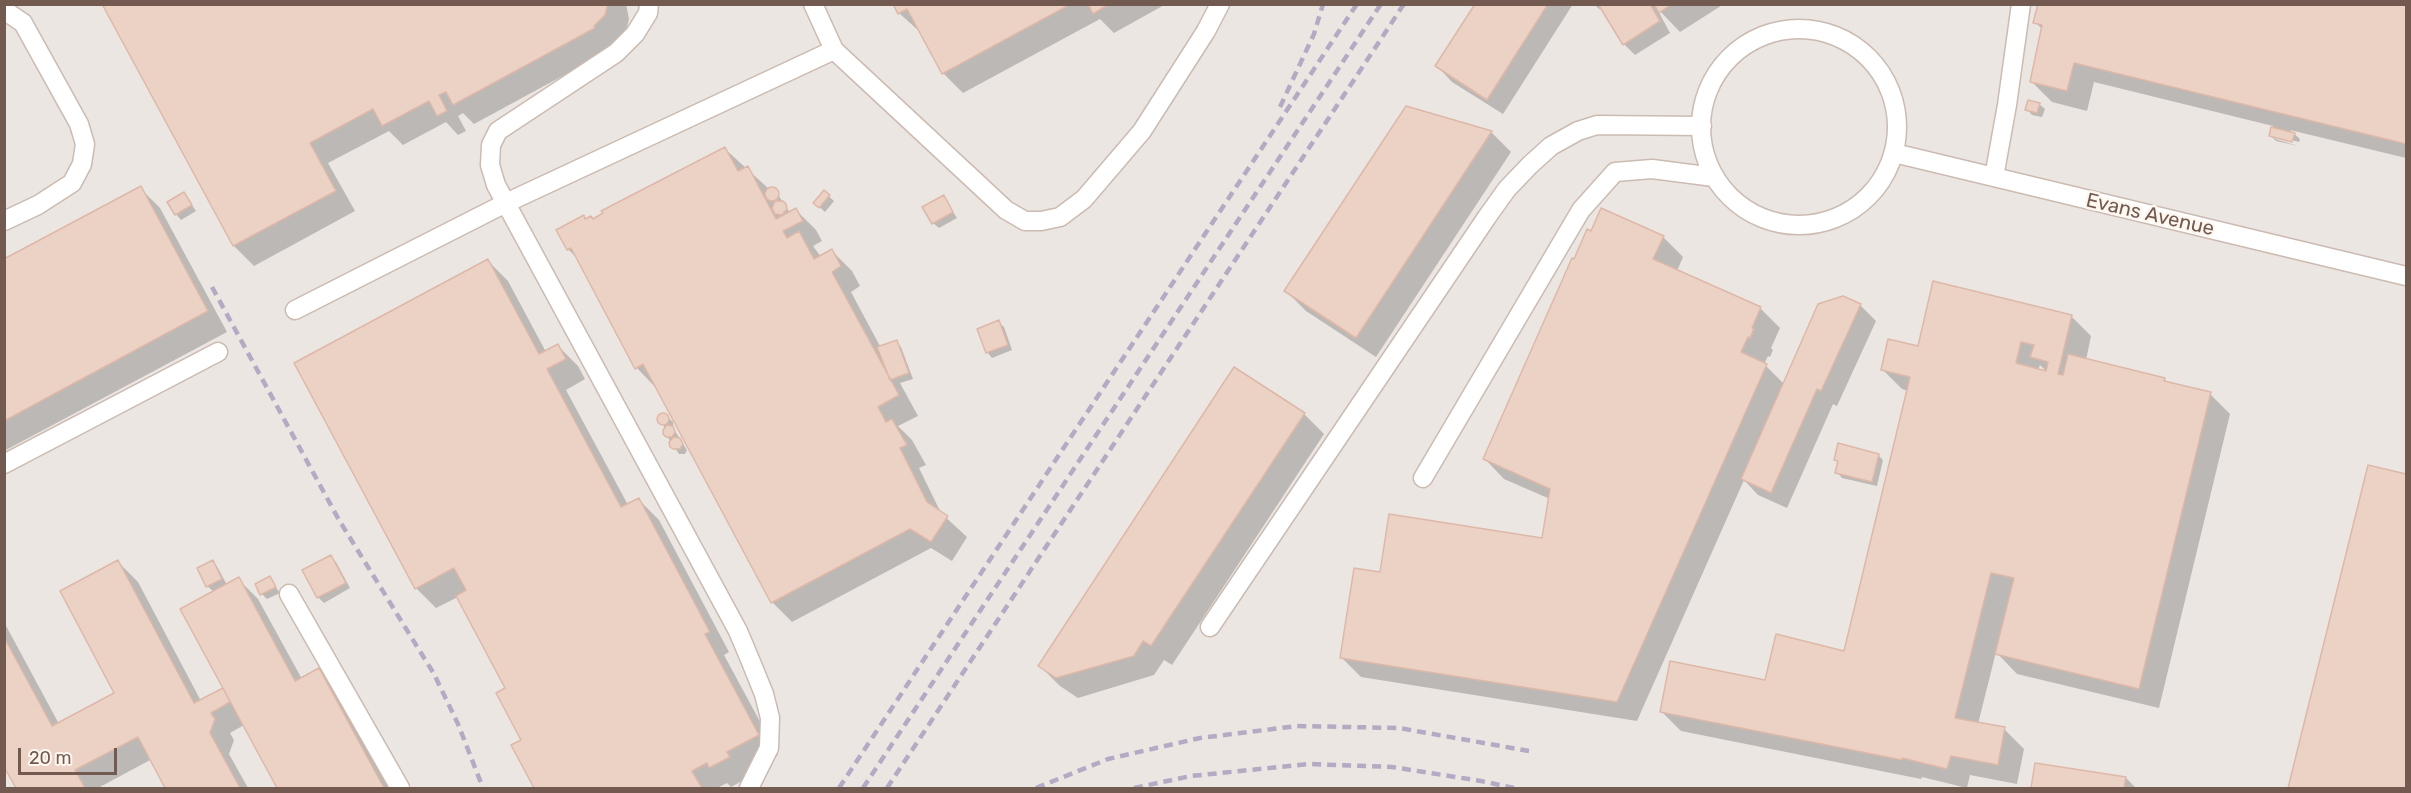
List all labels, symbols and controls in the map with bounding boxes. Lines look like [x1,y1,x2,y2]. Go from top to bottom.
street label: Evans Avenue [2084,189,2216,241]
scale bar [21,736,120,774]
text: 20 m [29,747,71,769]

